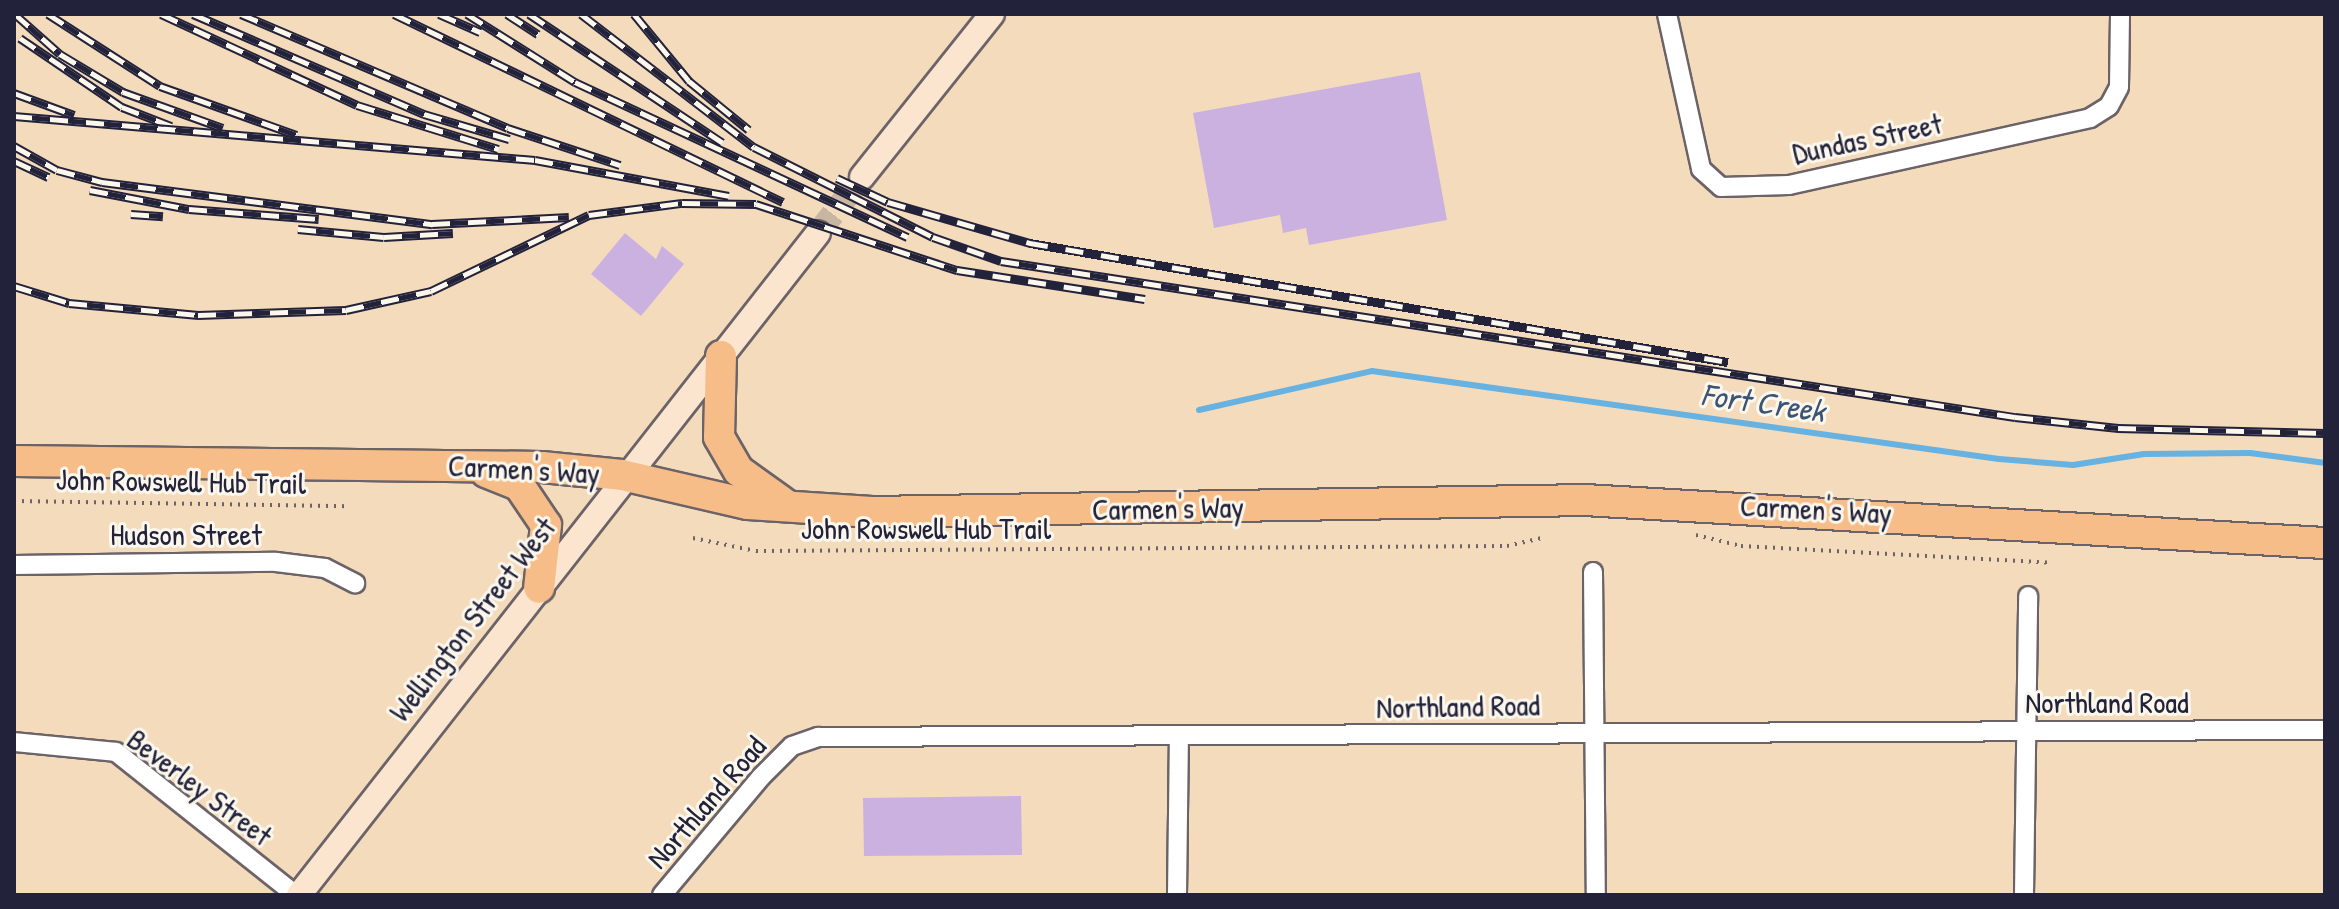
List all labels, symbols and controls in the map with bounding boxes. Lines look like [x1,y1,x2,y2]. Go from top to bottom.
street label: Dundas Street [1789,105,1945,171]
water label: Fort Creek [1699,375,1827,431]
street label: Carmen's Way [447,447,601,491]
street label: John Rowswell Hub Trail [56,461,306,501]
street label: Carmen's Way [1739,487,1893,531]
street label: Carmen's Way [1092,489,1244,527]
street label: Wellington Street West [381,510,563,728]
street label: John Rowswell Hub Trail [801,510,1051,546]
street label: Hudson Street [110,516,262,552]
street label: Northland Road [2025,684,2189,720]
street label: Northland Road [1376,687,1540,725]
street label: Beverley Street [120,721,280,853]
street label: Northland Road [639,728,773,876]

